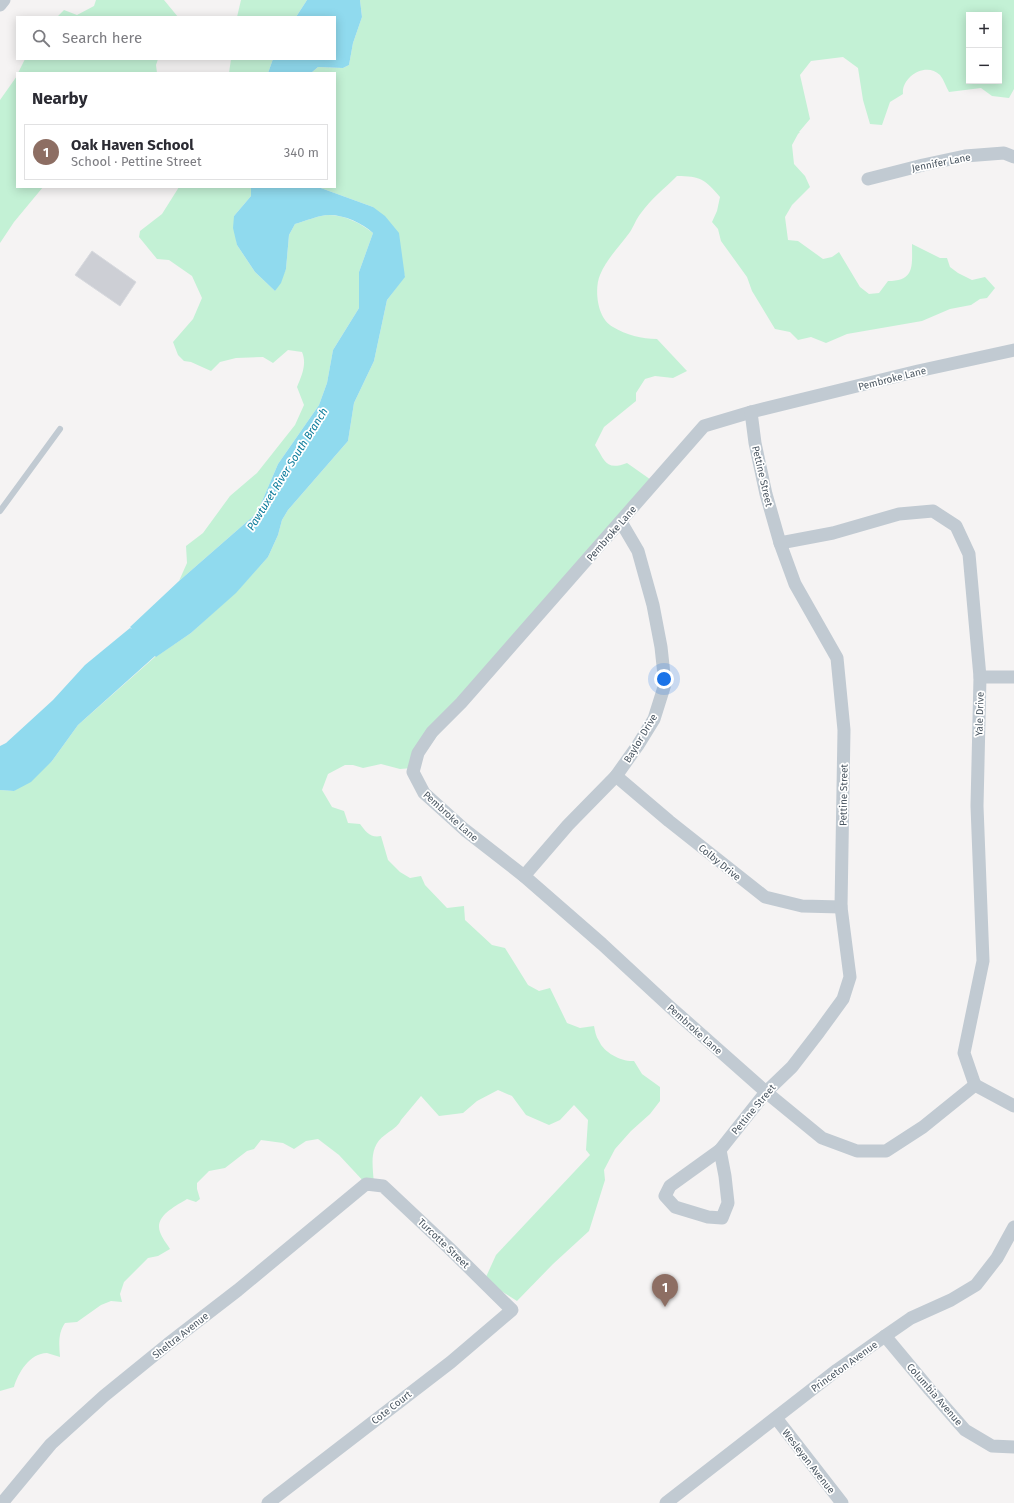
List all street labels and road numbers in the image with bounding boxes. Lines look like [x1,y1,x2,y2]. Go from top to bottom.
street label: Jennifer Lane [911,151,972,175]
street label: Pembroke Lane [857,365,927,393]
street label: Pettine Street [749,445,775,508]
street label: Pembroke Lane [584,503,639,564]
street label: Yale Drive [973,692,987,736]
street label: Baylor Drive [622,712,660,765]
street label: Pettine Street [837,763,851,826]
street label: Pembroke Lane [420,789,480,845]
street label: Colby Drive [696,842,743,884]
street label: Pembroke Lane [664,1002,724,1058]
street label: Pettine Street [729,1082,779,1137]
street label: Turcotte Street [415,1216,472,1272]
street label: Sheltra Avenue [150,1310,211,1361]
street label: Princeton Avenue [809,1339,880,1395]
street label: Columbia Avenue [904,1361,965,1428]
street label: Cote Court [369,1388,414,1427]
street label: Wesleyan Avenue [779,1427,837,1496]

